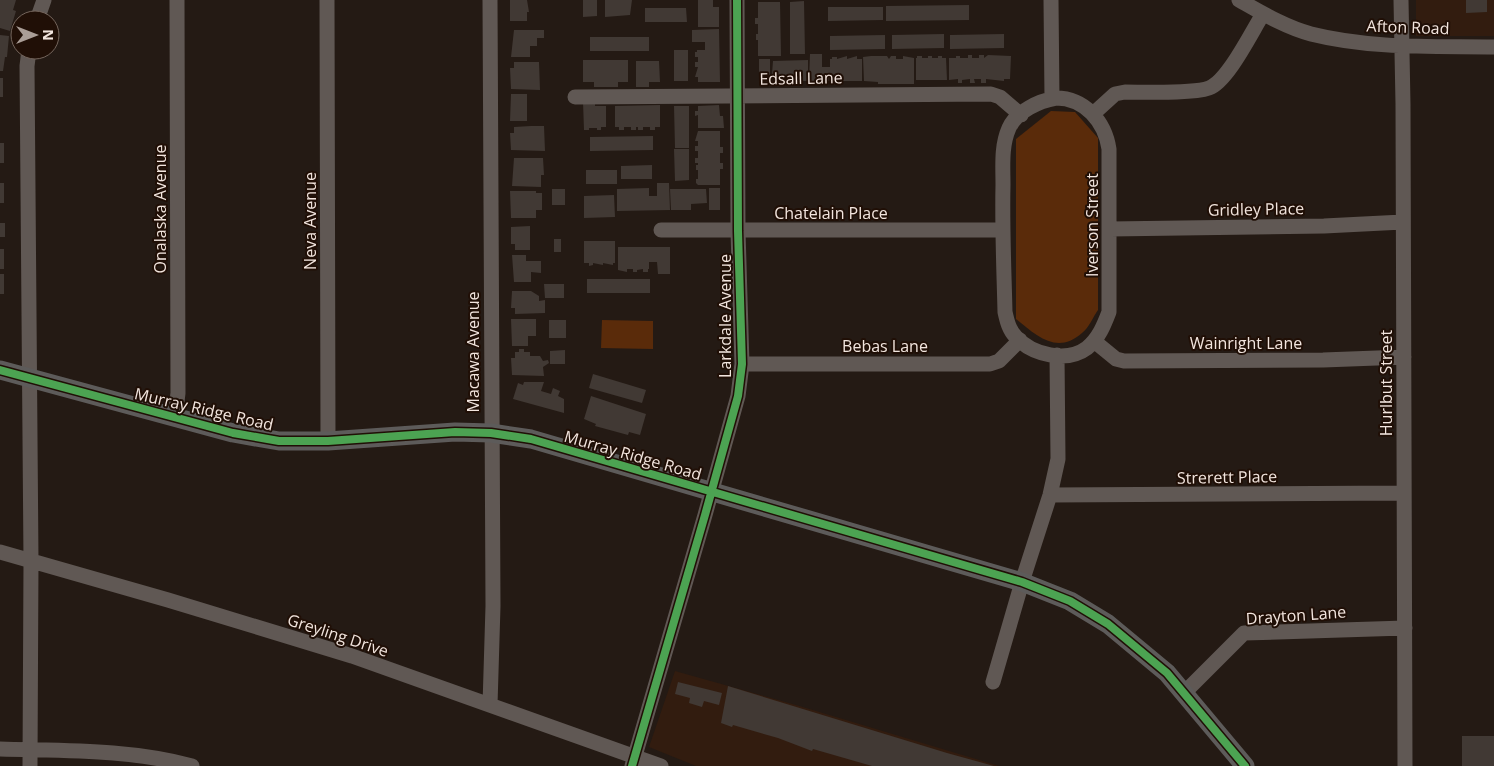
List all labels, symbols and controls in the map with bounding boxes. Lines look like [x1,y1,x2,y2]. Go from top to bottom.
north arrow [10,10,60,60]
street label: Afton Road [1366,15,1450,39]
text: N [39,29,58,41]
street label: Edsall Lane [759,66,843,90]
street label: Onalaska Avenue [149,145,171,273]
street label: Neva Avenue [299,172,321,270]
street label: Iverson Street [1081,173,1103,277]
street label: Gridley Place [1208,197,1304,221]
street label: Chatelain Place [774,202,888,224]
street label: Larkdale Avenue [714,254,736,378]
street label: Macawa Avenue [462,291,484,412]
street label: Hurlbut Street [1375,330,1397,436]
street label: Wainright Lane [1190,332,1302,354]
street label: Bebas Lane [842,335,928,357]
street label: Murray Ridge Road [132,382,276,436]
street label: Murray Ridge Road [562,425,704,485]
street label: Strerett Place [1177,465,1277,489]
street label: Drayton Lane [1245,601,1347,629]
street label: Greyling Drive [285,608,391,662]

